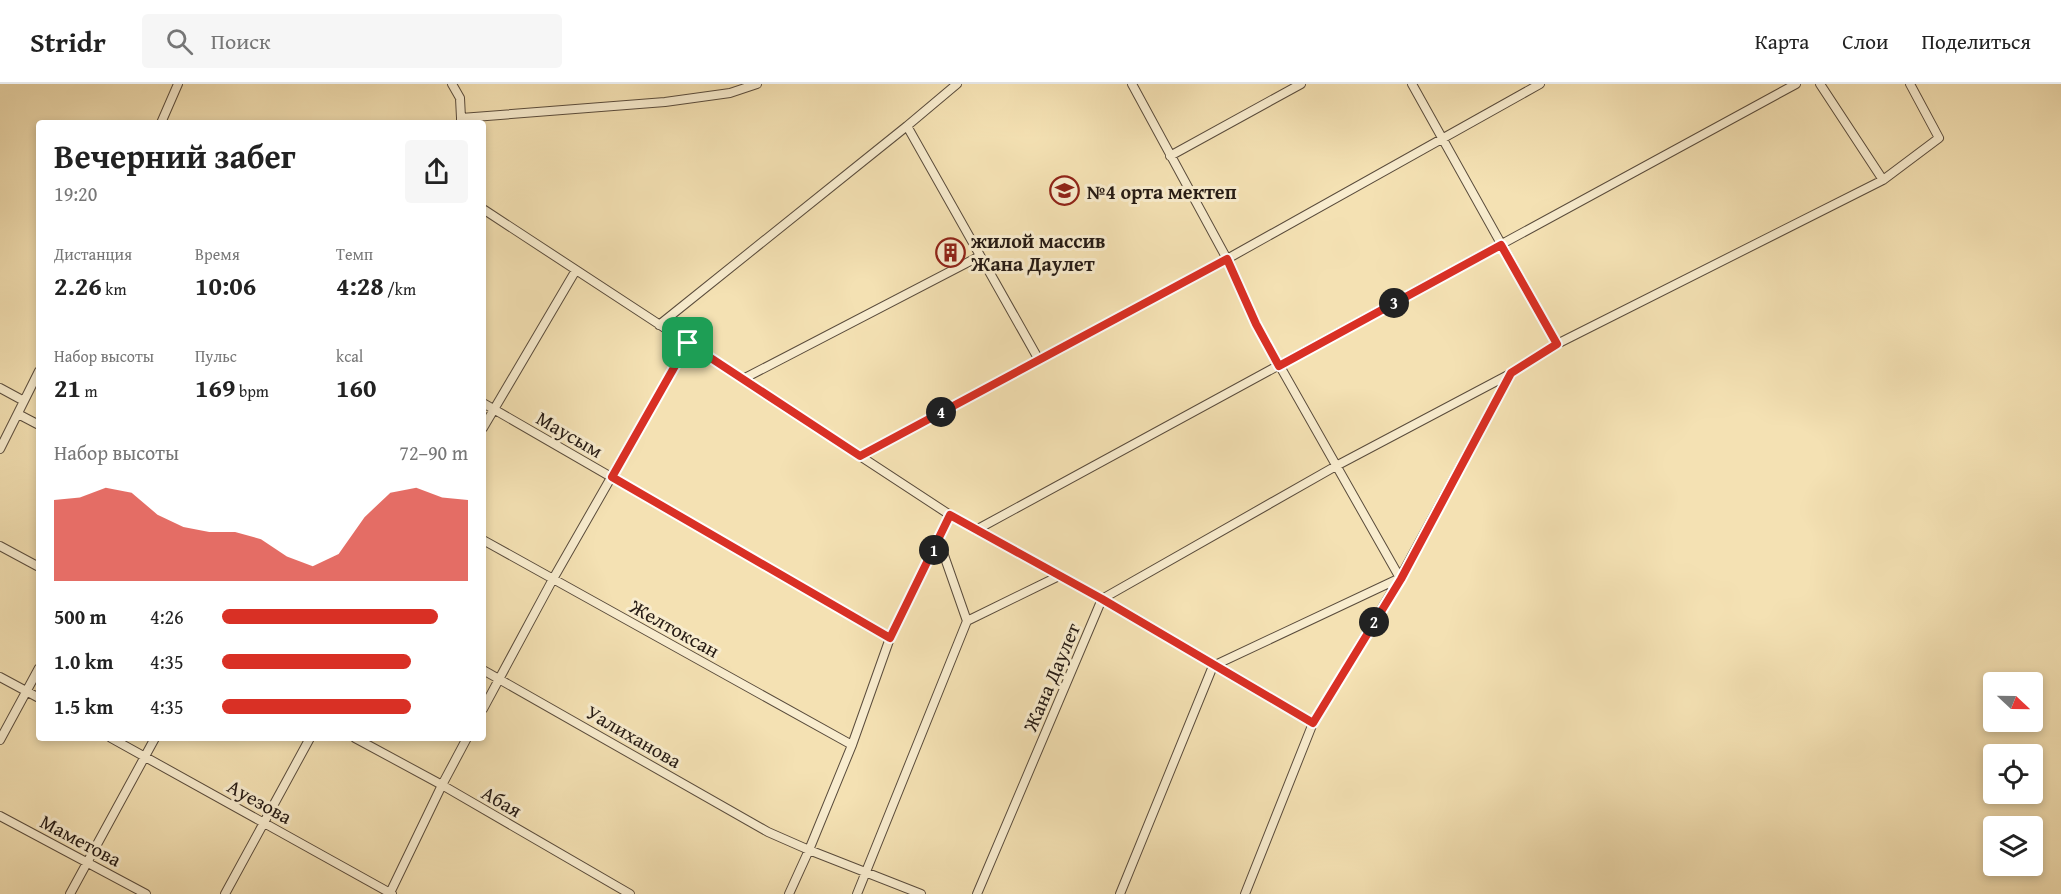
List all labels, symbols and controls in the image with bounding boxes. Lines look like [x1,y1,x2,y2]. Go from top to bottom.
search box [142,14,562,68]
text: Stridr [30,21,106,62]
icon: search [163,25,196,58]
text: Поиск [211,25,271,57]
text: Карта [1755,26,1809,57]
text: Слои [1842,26,1888,57]
text: Поделиться [1921,26,2031,57]
text: Вечерний забег [54,132,296,180]
button: share [405,140,468,203]
school or university icon: №4 орта мектеп [1049,175,1081,207]
place label: №4 орта мектеп [1086,177,1237,206]
text: 19:20 [54,179,97,208]
place label: жилой массив Жана Даулет [970,226,1106,278]
building icon: жилой массив Жана Даулет [934,236,966,268]
text: Дистанция [54,242,132,266]
text: Время [195,242,240,266]
text: Темп [336,242,373,266]
text: 2.26 [54,266,102,305]
text: 10:06 [195,266,256,305]
text: 4:28 [336,266,384,305]
text: km [102,277,126,301]
text: /km [384,277,416,301]
pin: 3 [1379,288,1409,318]
text: 3 [1390,291,1398,315]
pin [662,317,713,368]
icon: arrive [671,326,704,359]
text: Набор высоты [54,344,154,368]
text: Пульс [195,344,237,368]
text: kcal [336,344,363,368]
text: 21 [54,368,81,407]
text: 169 [195,368,235,407]
text: 160 [336,368,376,407]
text: m [81,379,98,403]
text: bpm [235,379,269,403]
pin: 4 [926,397,956,427]
text: 4 [937,400,945,424]
street label: Маусым [531,403,609,465]
text: Набор высоты [54,438,179,467]
text: 72–90 m [399,438,468,467]
pin: 1 [919,535,949,565]
text: 1 [930,538,938,562]
street label: Желтоксан [624,591,725,665]
text: 500 m [54,602,107,631]
text: 4:26 [150,602,184,631]
pin: 2 [1359,607,1389,637]
text: 2 [1370,610,1378,634]
street label: Жана Даулет [1015,618,1087,737]
text: 1.0 km [54,647,113,676]
text: 4:35 [150,647,184,676]
north arrow [1983,672,2043,732]
map controls [1983,672,2043,876]
text: 1.5 km [54,692,113,721]
text: 4:35 [150,692,184,721]
street label: Уалиханова [581,697,687,775]
button: locate [1983,744,2043,804]
street label: Ауезова [222,771,298,831]
street label: Абая [477,778,527,824]
street label: Маметова [35,807,127,874]
button: layers [1983,816,2043,876]

